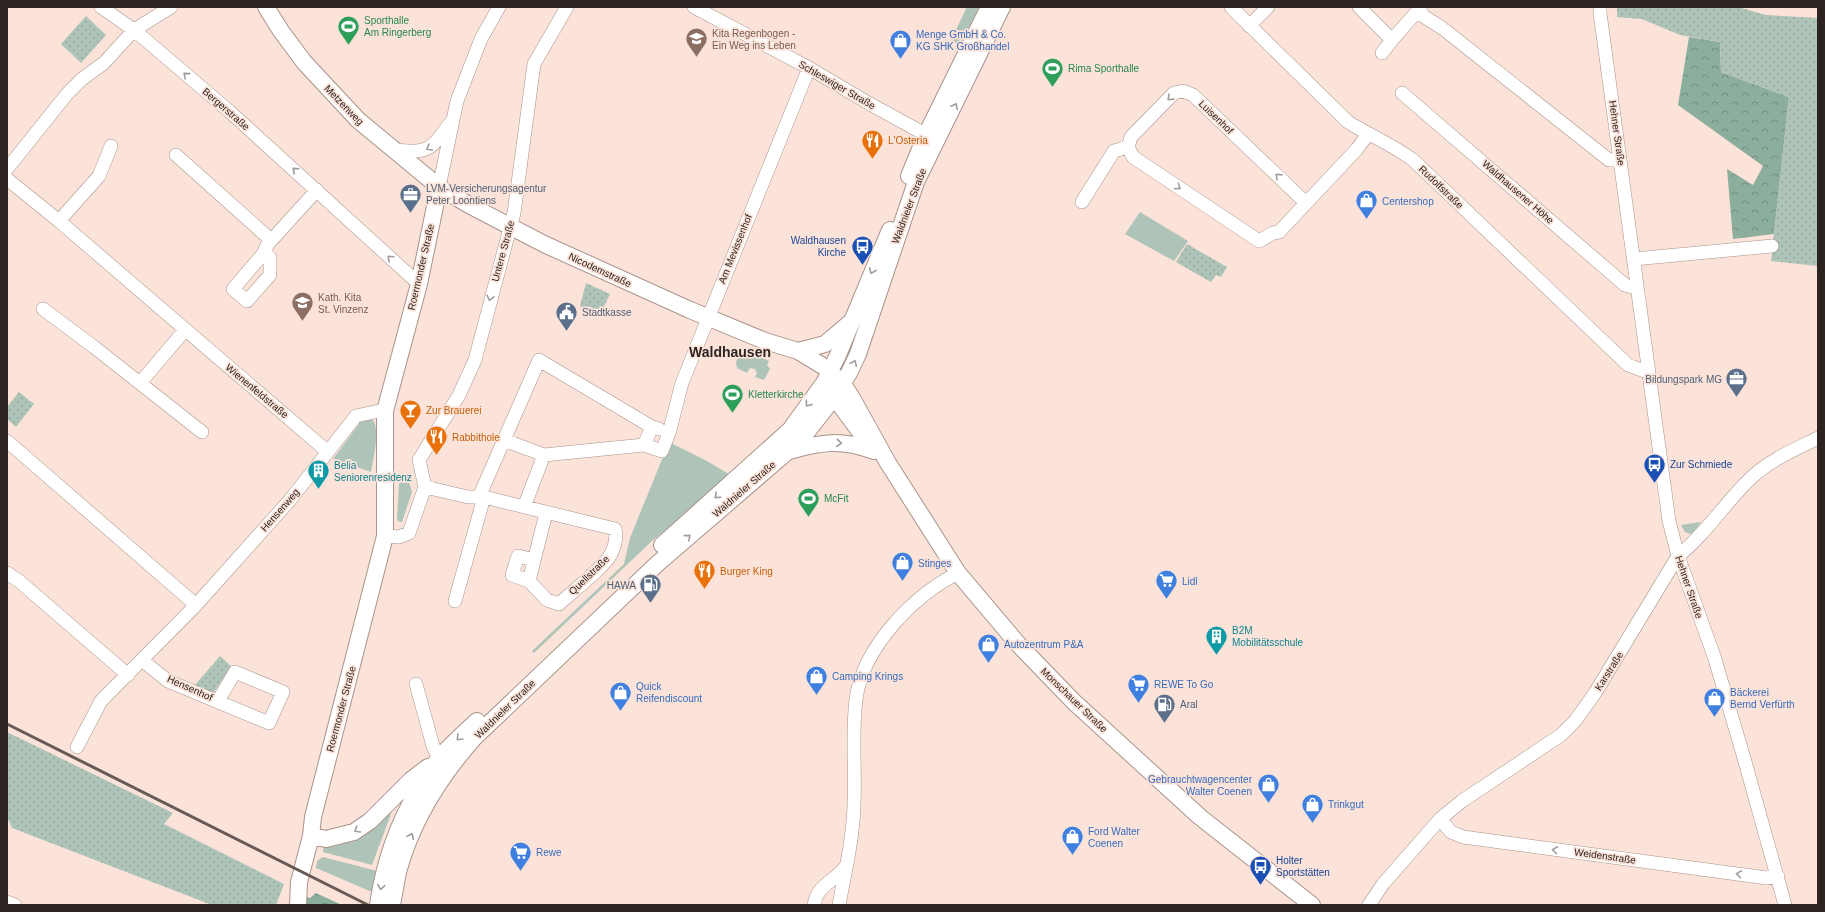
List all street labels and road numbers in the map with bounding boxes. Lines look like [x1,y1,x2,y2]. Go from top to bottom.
street label: Schleswiger Straße [797,59,878,112]
street label: Metzenweg [322,83,366,127]
street label: Bergerstraße [200,86,252,133]
street label: Luisenhof [1197,98,1236,136]
street label: Hehner Straße [1607,100,1627,167]
street label: Waldhausener Höhe [1480,158,1556,226]
street label: Rudolfstraße [1417,163,1466,211]
street label: Waldnieler Straße [890,166,929,245]
street label: Am Mevissenhof [716,212,754,285]
street label: Untere Straße [490,219,517,283]
street label: Roermonder Straße [406,222,436,311]
street label: Nicodemstraße [567,251,633,289]
street label: Wienenfeldstraße [223,362,291,421]
street label: Waldnieler Straße [710,458,778,519]
street label: Hensenweg [259,486,301,534]
street label: Quellstraße [567,553,612,597]
street label: Hehner Straße [1673,554,1705,620]
street label: Karstraße [1593,649,1626,693]
street label: Roermonder Straße [324,664,358,753]
street label: Monschauer Straße [1039,666,1110,735]
street label: Hensenhof [166,673,215,703]
street label: Waldnieler Straße [473,677,538,741]
street label: Weidenstraße [1573,846,1637,866]

